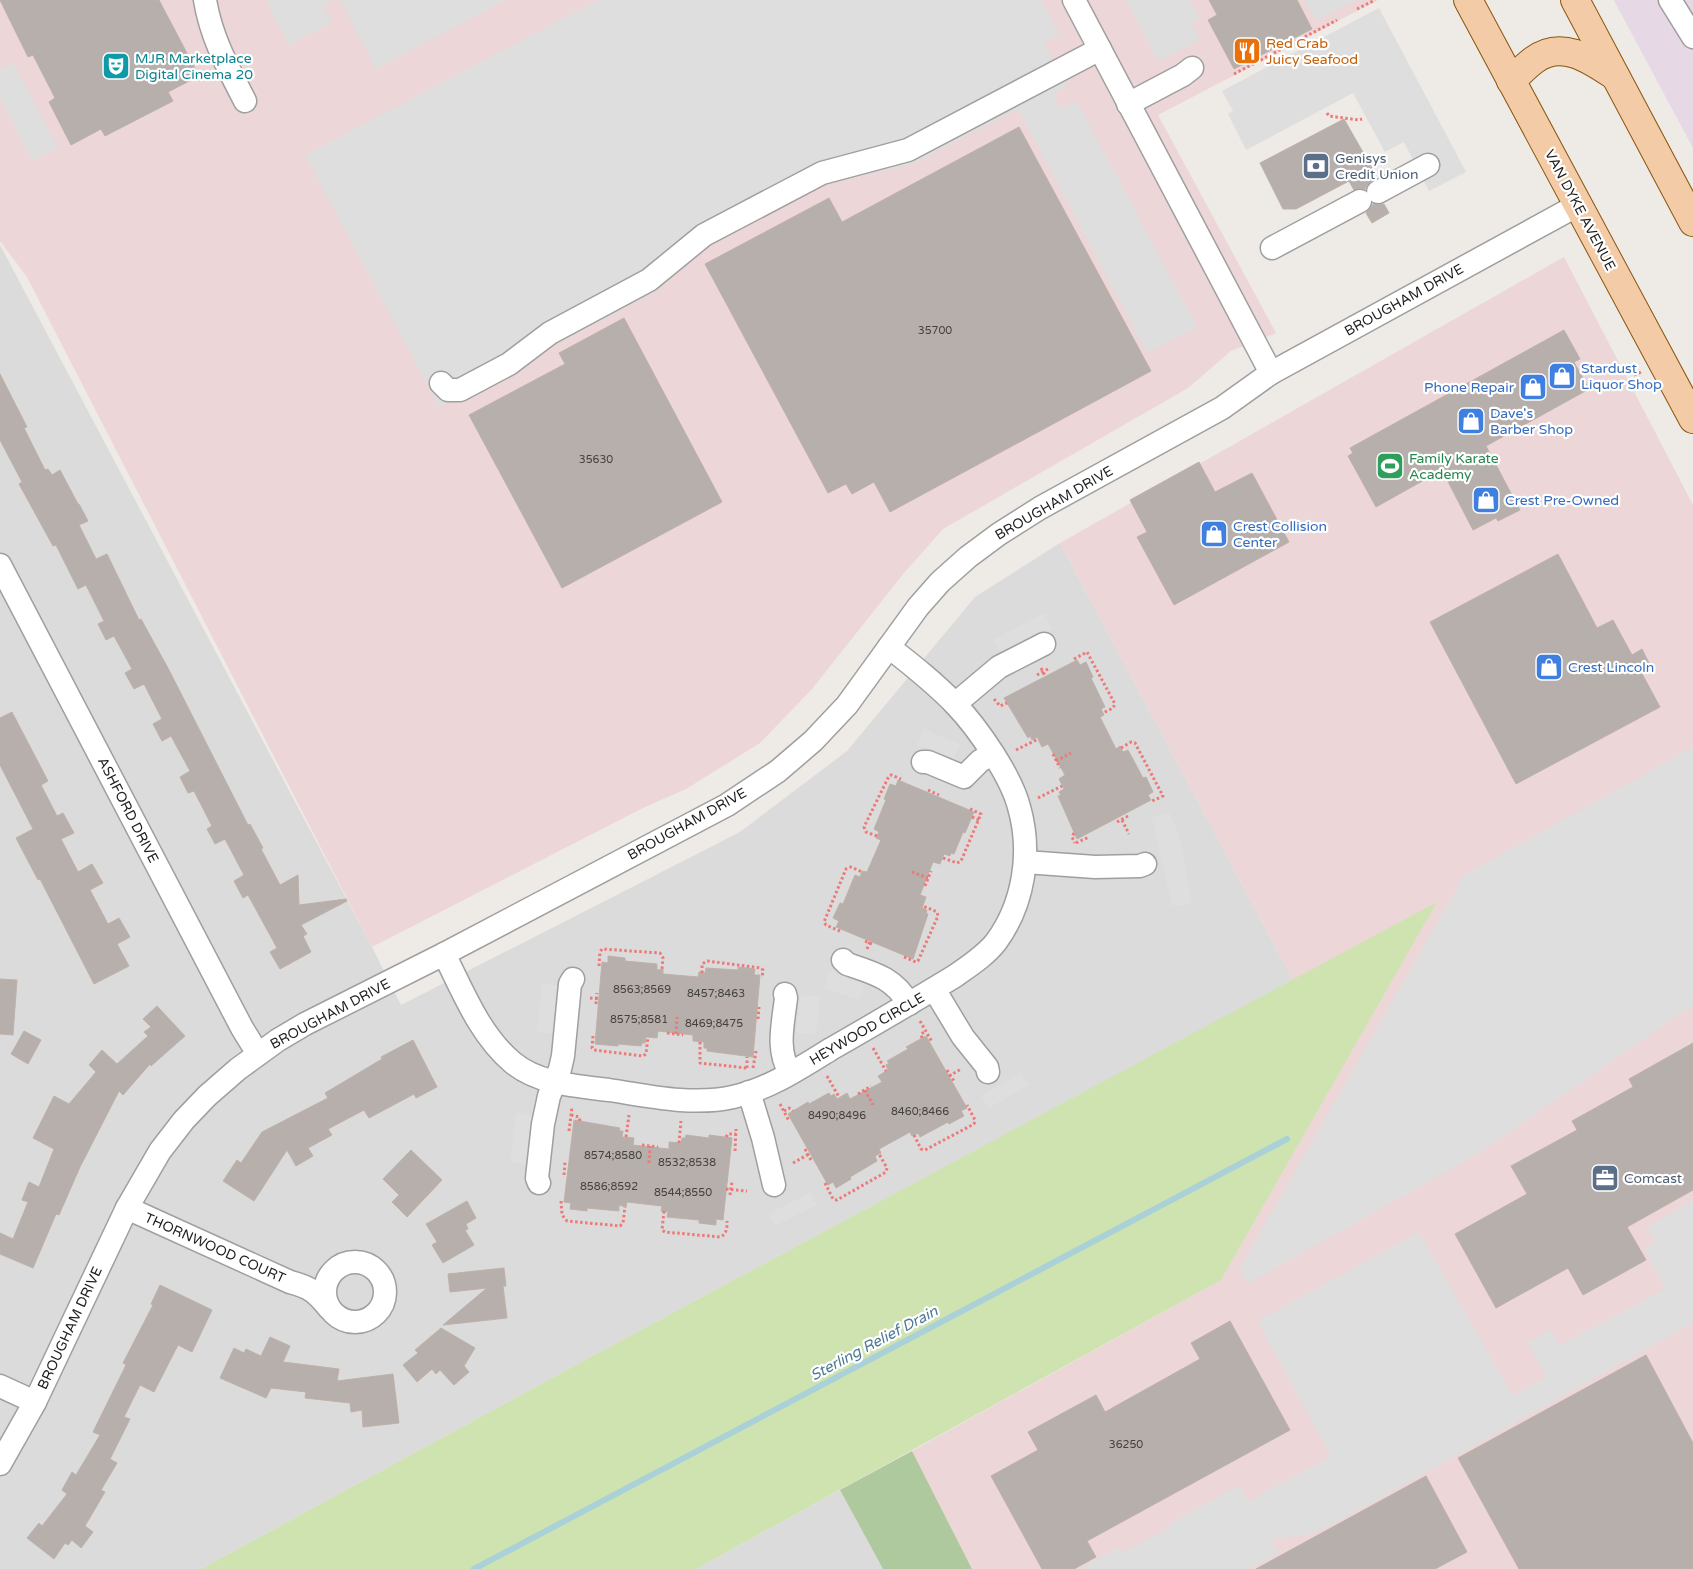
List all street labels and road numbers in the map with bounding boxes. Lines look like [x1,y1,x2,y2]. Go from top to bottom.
street label: VAN DYKE AVENUE [1541,147,1619,273]
street label: BROUGHAM DRIVE [1341,260,1467,340]
street label: BROUGHAM DRIVE [992,462,1116,544]
street label: ASHFORD DRIVE [94,754,162,866]
street label: BROUGHAM DRIVE [624,784,750,864]
street label: BROUGHAM DRIVE [267,975,393,1053]
street label: HEYWOOD CIRCLE [806,989,928,1069]
street label: THORNWOOD COURT [142,1209,289,1287]
street label: BROUGHAM DRIVE [34,1264,106,1392]

